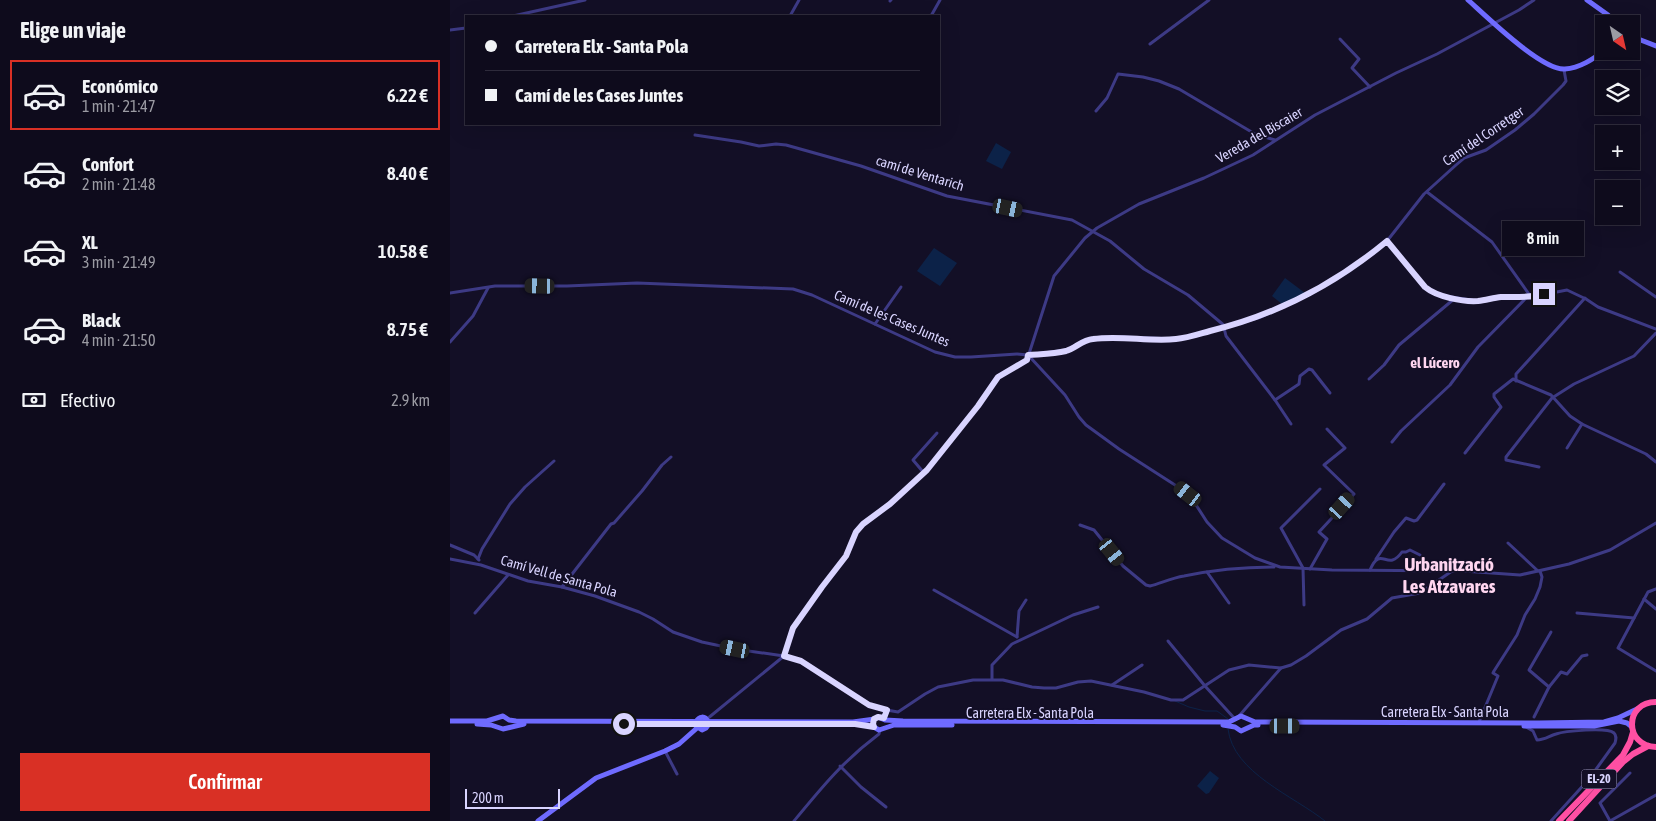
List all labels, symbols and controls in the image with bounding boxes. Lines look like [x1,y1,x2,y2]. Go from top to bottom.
north arrow [1595,15,1640,60]
map controls [1595,15,1640,225]
text: Elige un viaje [20,17,126,43]
text: Carretera Elx - Santa Pola [515,35,688,57]
button: layers [1595,70,1640,115]
icon: car [22,73,67,118]
text: Económico [82,75,158,97]
text: 6.22 € [387,84,428,106]
text: Camí de les Cases Juntes [515,84,683,106]
text: 1 min · 21:47 [82,97,155,115]
street label: Camí del Corretger [1439,102,1527,169]
street label: Vereda del Biscaier [1213,103,1306,166]
button: + [1595,125,1640,170]
icon: car [22,151,67,196]
street label: camí de Ventarich [874,152,966,194]
text: Confort [82,153,134,175]
text: 8.40 € [387,162,428,184]
text: 2 min · 21:48 [82,175,155,193]
button: − [1595,180,1640,225]
car [991,198,1024,218]
callout: 8 min [1503,222,1585,256]
icon: car [22,229,67,274]
text: 8 min [1527,229,1559,247]
text: XL [82,231,98,253]
text: 10.58 € [378,240,428,262]
text: 3 min · 21:49 [82,253,155,271]
car [524,278,555,294]
route end [1533,283,1555,305]
street label: Camí de les Cases Juntes [832,286,952,350]
icon: car [22,307,67,352]
text: Black [82,309,120,331]
text: 8.75 € [387,318,428,340]
text: 4 min · 21:50 [82,331,155,349]
district label: el Lúcero [1410,354,1460,371]
icon: cash [20,386,48,414]
text: Efectivo [60,389,115,411]
text: 2.9 km [391,391,430,409]
car [1171,479,1204,509]
car [1326,490,1357,522]
car [1096,536,1127,568]
street label: Camí Vell de Santa Pola [499,552,619,600]
district label: Urbanització Les Atzavares [1402,553,1496,597]
car [718,639,751,659]
street label: Carretera Elx - Santa Pola [1381,704,1509,720]
street label: Carretera Elx - Santa Pola [966,705,1094,721]
route start [613,713,635,735]
car [1270,719,1300,734]
button: Confirmar [20,753,430,811]
road number: EL-20 [1582,770,1616,789]
scale bar [465,786,560,809]
text: 200 m [472,790,504,806]

